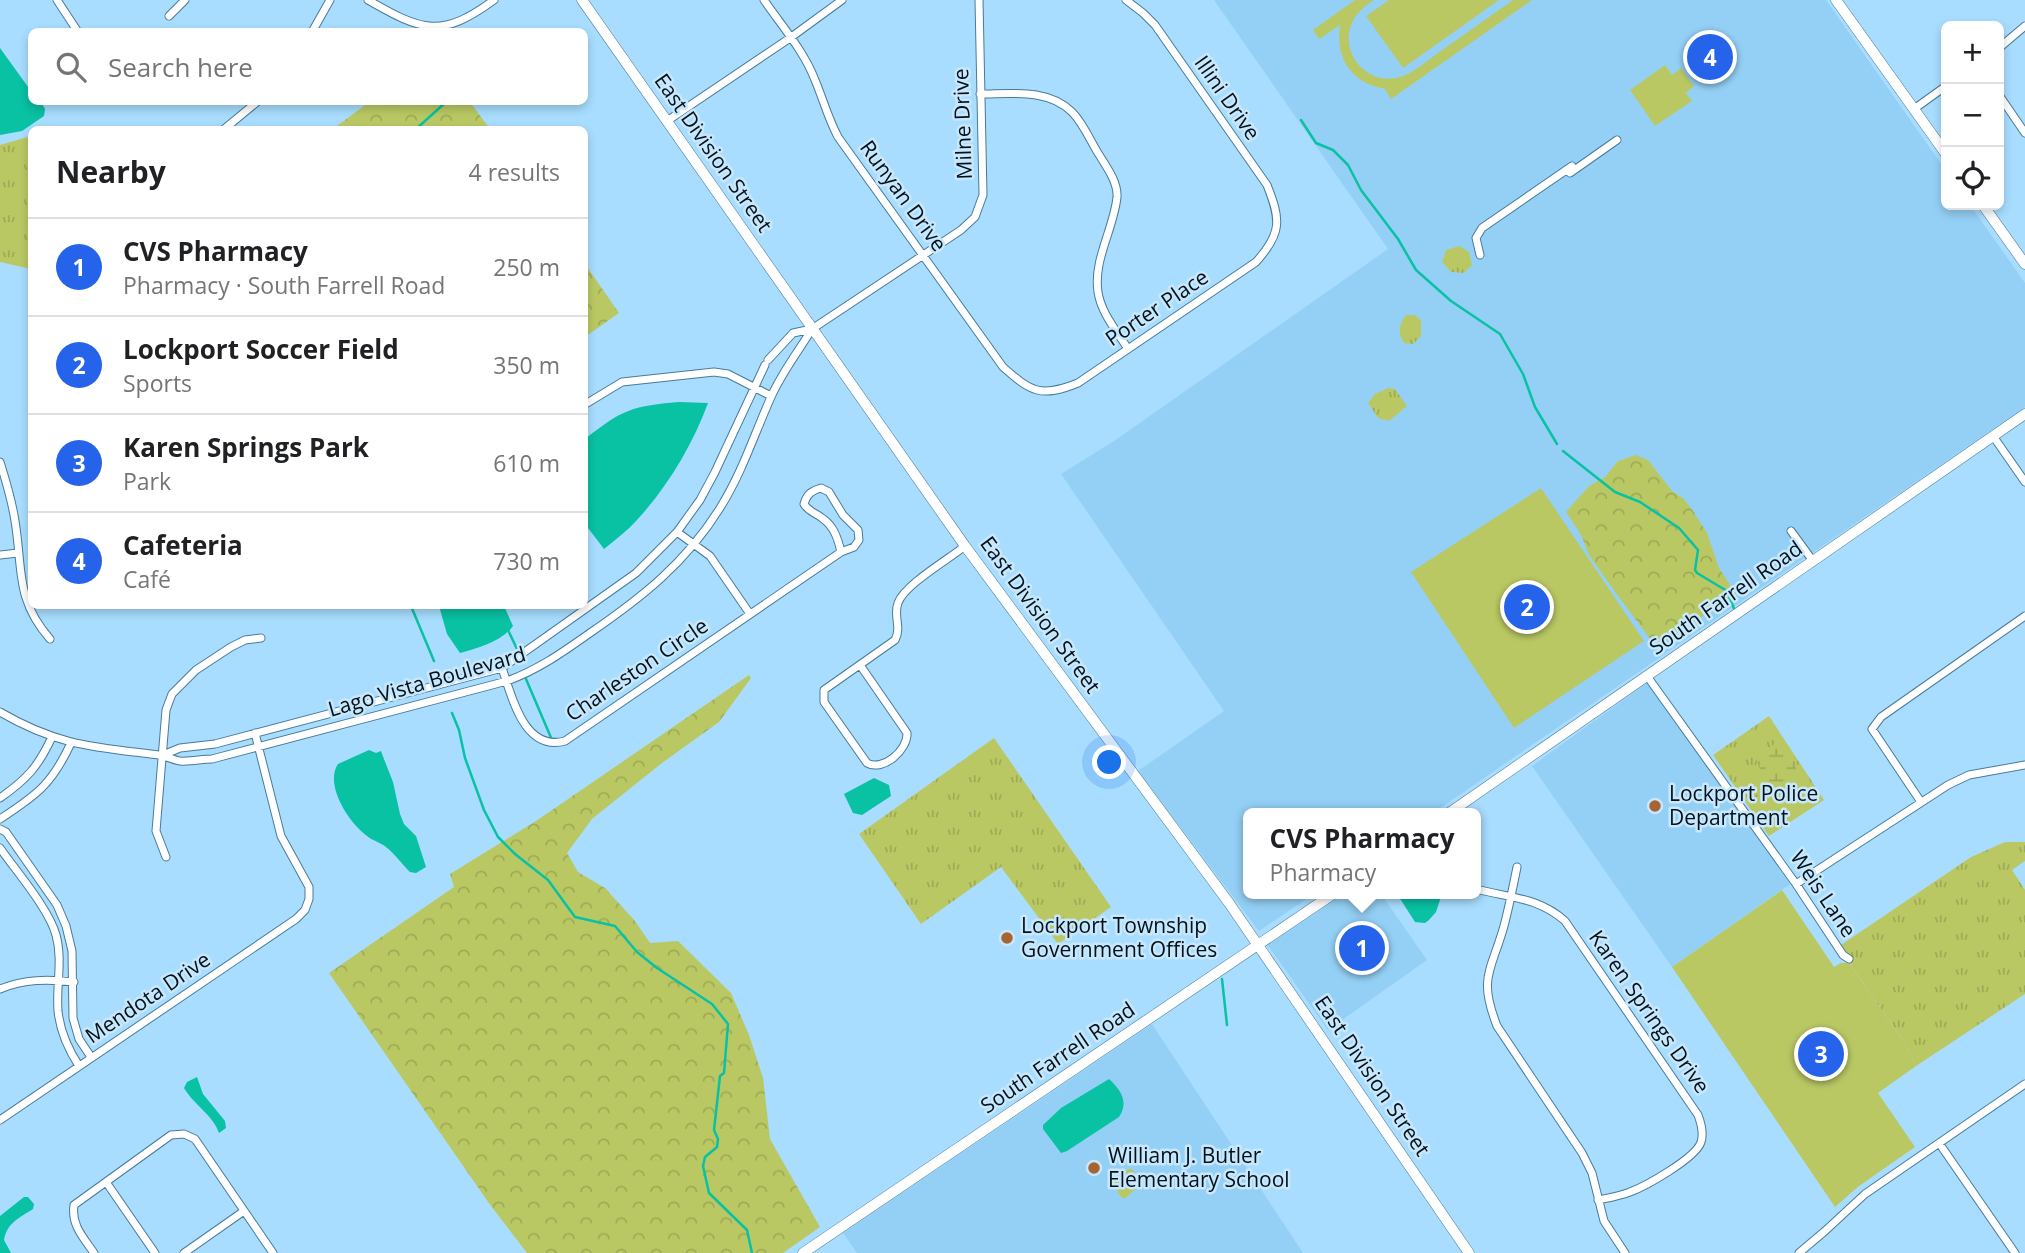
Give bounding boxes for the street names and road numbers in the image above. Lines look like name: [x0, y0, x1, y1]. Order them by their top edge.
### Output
street label: Illini Drive: [1189, 50, 1267, 145]
street label: East Division Street: [649, 68, 779, 237]
street label: Milne Drive: [946, 68, 978, 180]
street label: Runyan Drive: [854, 134, 954, 256]
street label: Porter Place: [1099, 262, 1213, 352]
street label: East Division Street: [974, 530, 1107, 699]
street label: South Farrell Road: [1643, 534, 1807, 660]
street label: Charleston Circle: [560, 611, 713, 727]
street label: Lago Vista Boulevard: [325, 639, 529, 723]
street label: Weis Lane: [1784, 844, 1863, 942]
street label: Karen Springs Drive: [1583, 924, 1717, 1098]
street label: Mendota Drive: [79, 945, 215, 1049]
street label: East Division Street: [1309, 990, 1437, 1161]
street label: South Farrell Road: [975, 995, 1140, 1119]

